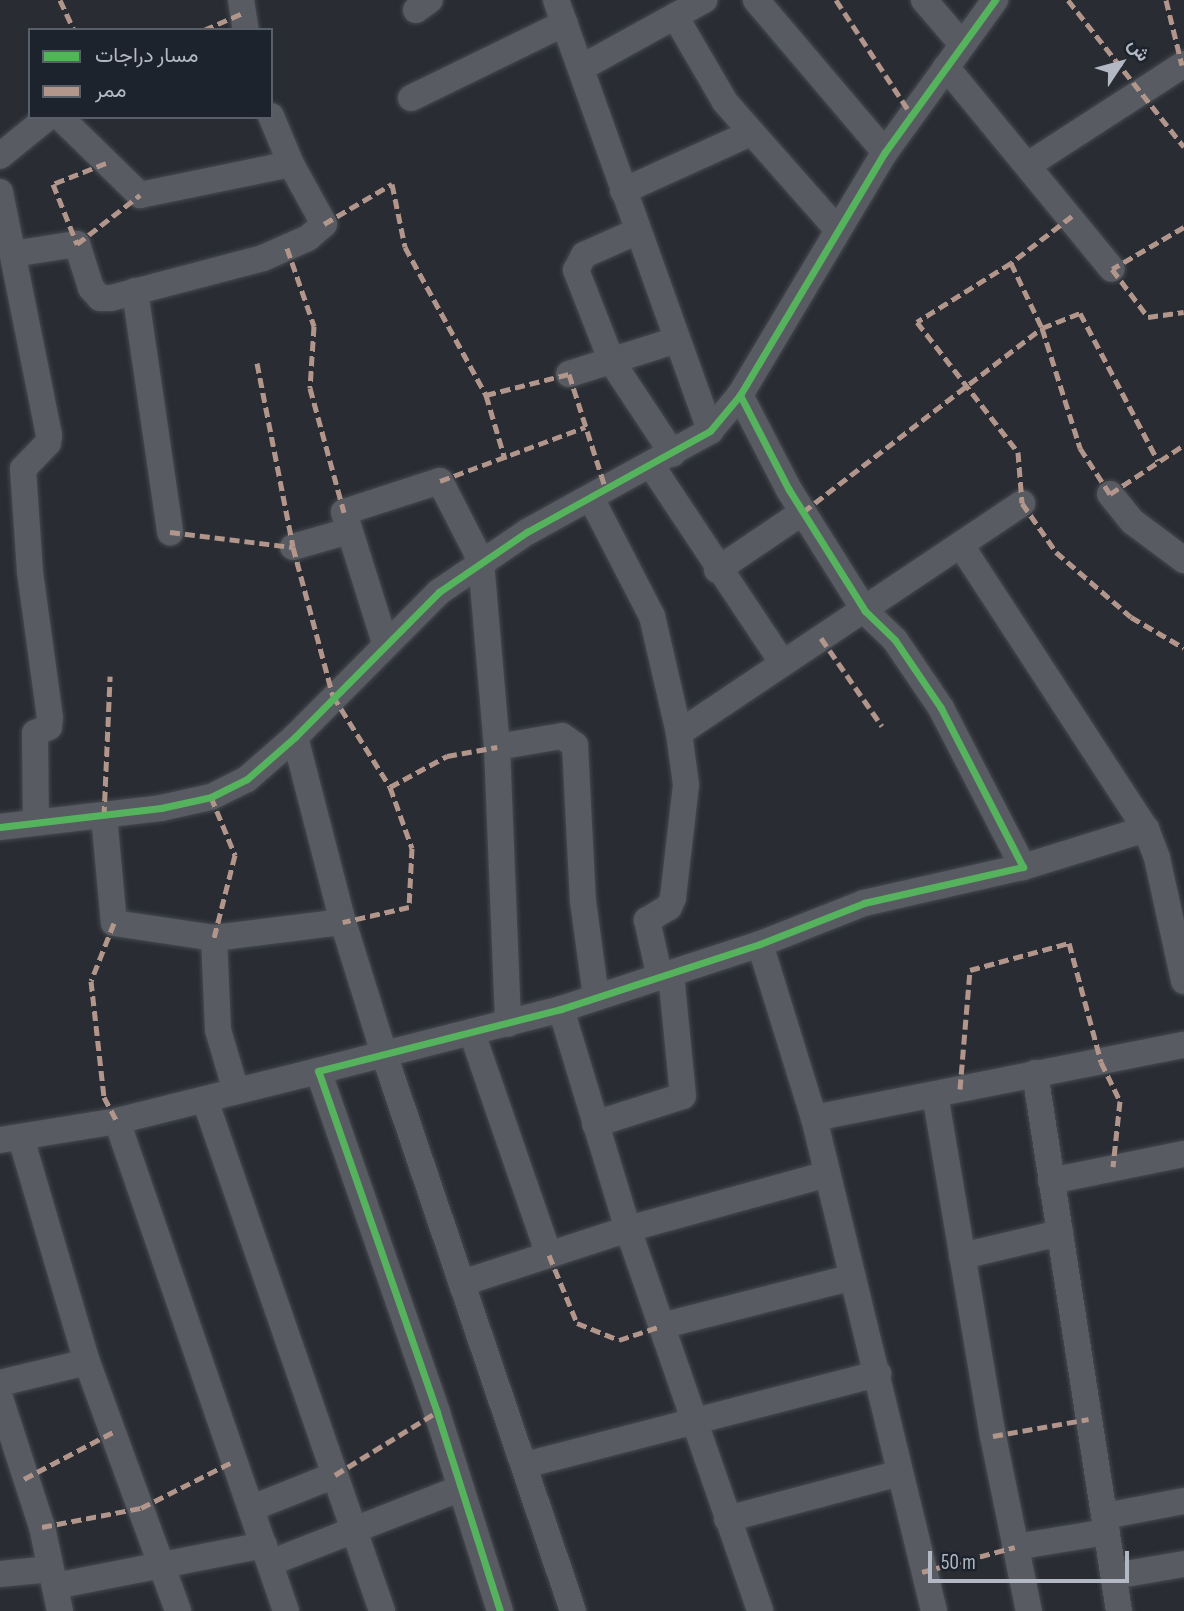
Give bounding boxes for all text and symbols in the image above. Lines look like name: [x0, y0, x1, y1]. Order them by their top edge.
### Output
legend: [28, 28, 273, 119]
north arrow: [1086, 28, 1156, 98]
text: ش: [1122, 34, 1154, 66]
text: مسار دراجات: [95, 43, 199, 68]
text: ممر: [95, 78, 126, 103]
scale bar: [932, 1538, 1133, 1582]
text: 50 m: [941, 1550, 976, 1575]

